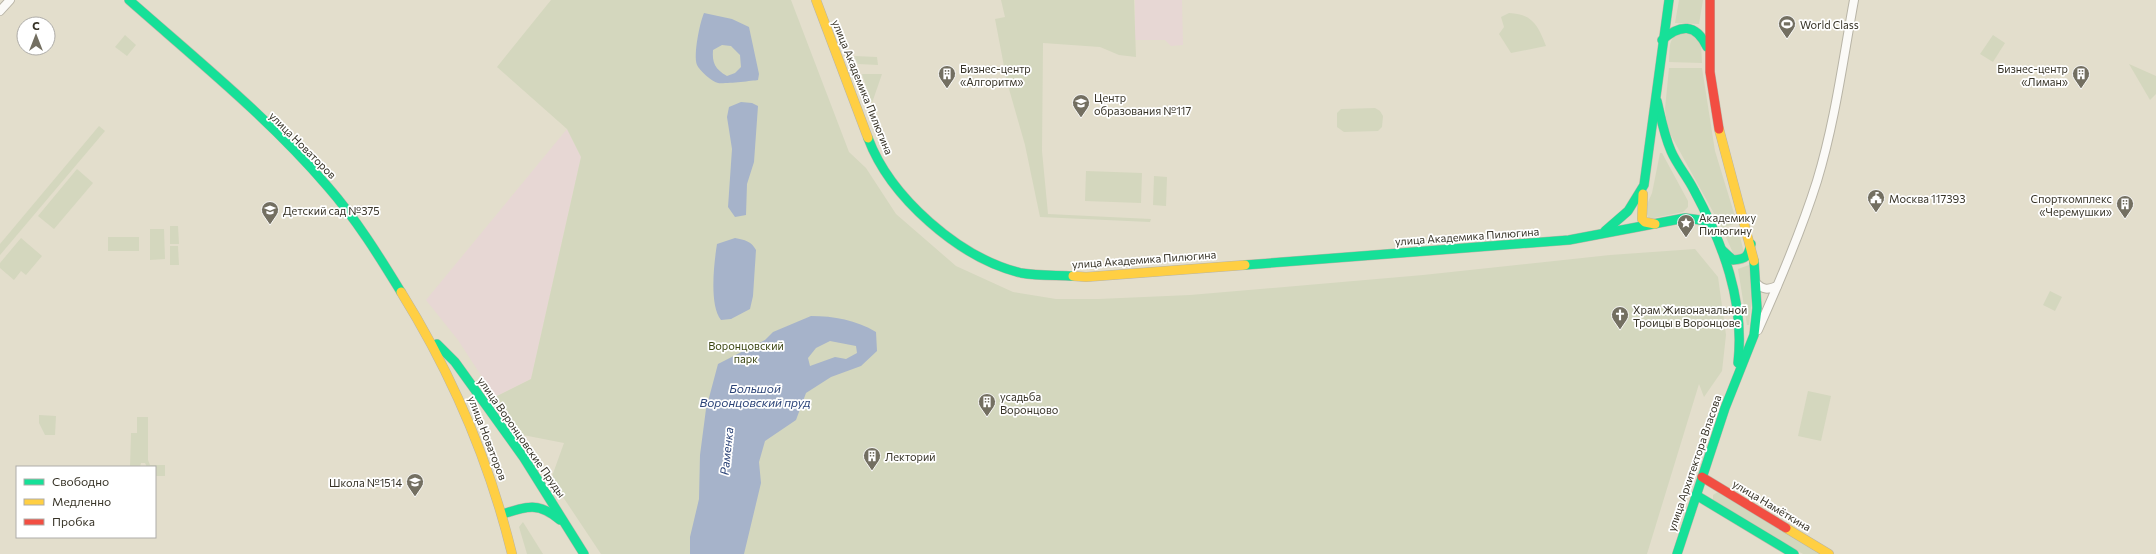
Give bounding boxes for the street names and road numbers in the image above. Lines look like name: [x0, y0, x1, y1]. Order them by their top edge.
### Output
street label: улица Академика Пилюгина: [830, 18, 896, 156]
street label: улица Новаторов: [267, 109, 339, 181]
street label: улица Академика Пилюгина: [1394, 224, 1540, 248]
street label: улица Академика Пилюгина: [1071, 247, 1217, 271]
street label: улица Воронцовские Пруды: [475, 374, 569, 500]
street label: улица Архитектора Власова: [1664, 393, 1724, 533]
street label: улица Новаторов: [466, 394, 510, 482]
street label: улица Намёткина: [1730, 476, 1814, 534]

